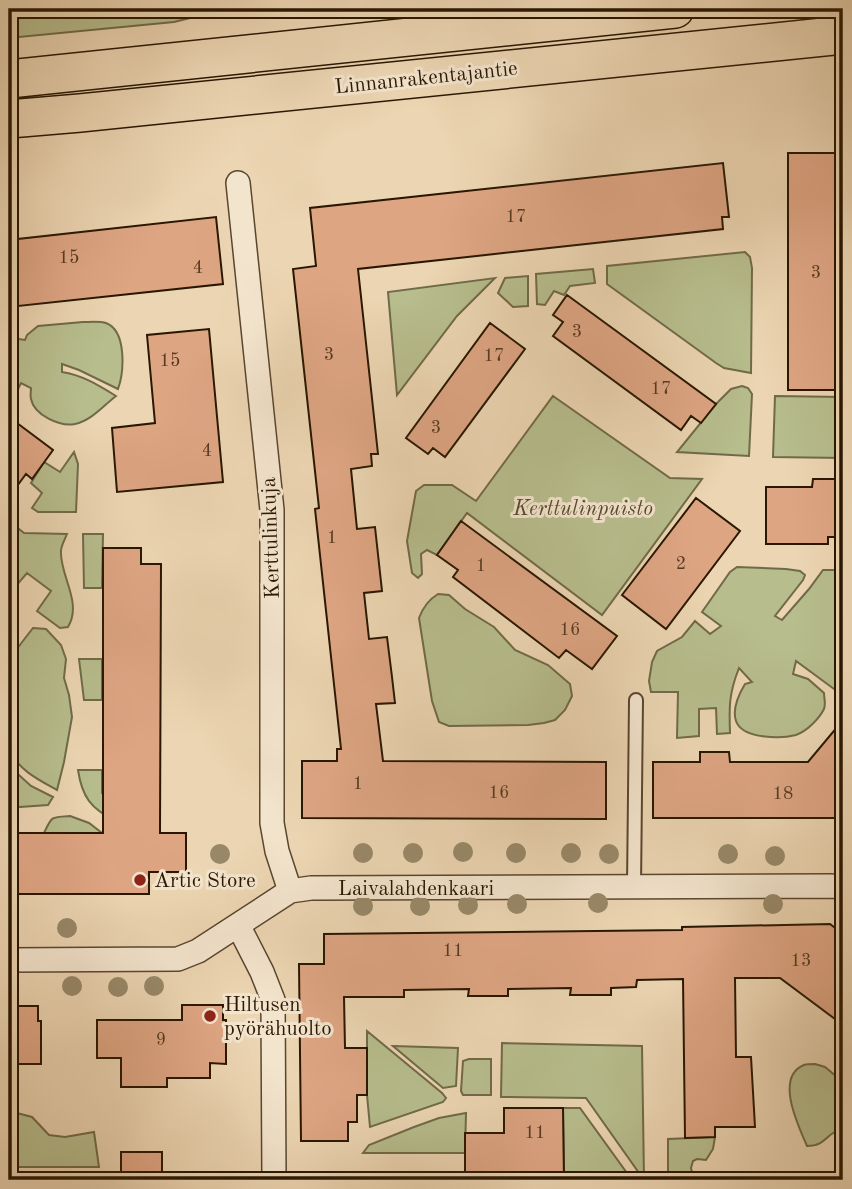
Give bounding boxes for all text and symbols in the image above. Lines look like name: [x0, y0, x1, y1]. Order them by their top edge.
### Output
street label: Linnanrakentajantie: [334, 58, 519, 99]
house number: 17: [506, 208, 526, 226]
house number: 15: [59, 249, 79, 267]
house number: 4: [193, 259, 203, 277]
house number: 3: [811, 264, 821, 282]
house number: 3: [572, 323, 582, 341]
house number: 3: [324, 346, 334, 364]
house number: 17: [484, 347, 504, 365]
house number: 15: [160, 352, 180, 370]
house number: 17: [651, 380, 671, 398]
house number: 3: [431, 419, 441, 437]
house number: 4: [202, 442, 212, 460]
street label: Kerttulinkuja: [259, 477, 284, 599]
park label: Kerttulinpuisto: [512, 499, 653, 520]
house number: 1: [327, 529, 337, 547]
house number: 2: [676, 555, 686, 573]
house number: 1: [476, 557, 486, 575]
house number: 16: [560, 621, 580, 639]
house number: 1: [353, 775, 363, 793]
house number: 16: [489, 784, 509, 802]
house number: 18: [773, 785, 793, 803]
place label: Artic Store: [154, 871, 256, 892]
marker: Artic Store: [132, 872, 148, 888]
street label: Laivalahdenkaari: [338, 879, 494, 900]
house number: 11: [443, 942, 463, 960]
house number: 13: [791, 952, 811, 970]
place label: Hiltusen pyörähuolto: [224, 995, 332, 1040]
marker: Hiltusen pyörähuolto: [202, 1008, 218, 1024]
house number: 9: [156, 1031, 166, 1049]
house number: 11: [525, 1124, 545, 1142]

